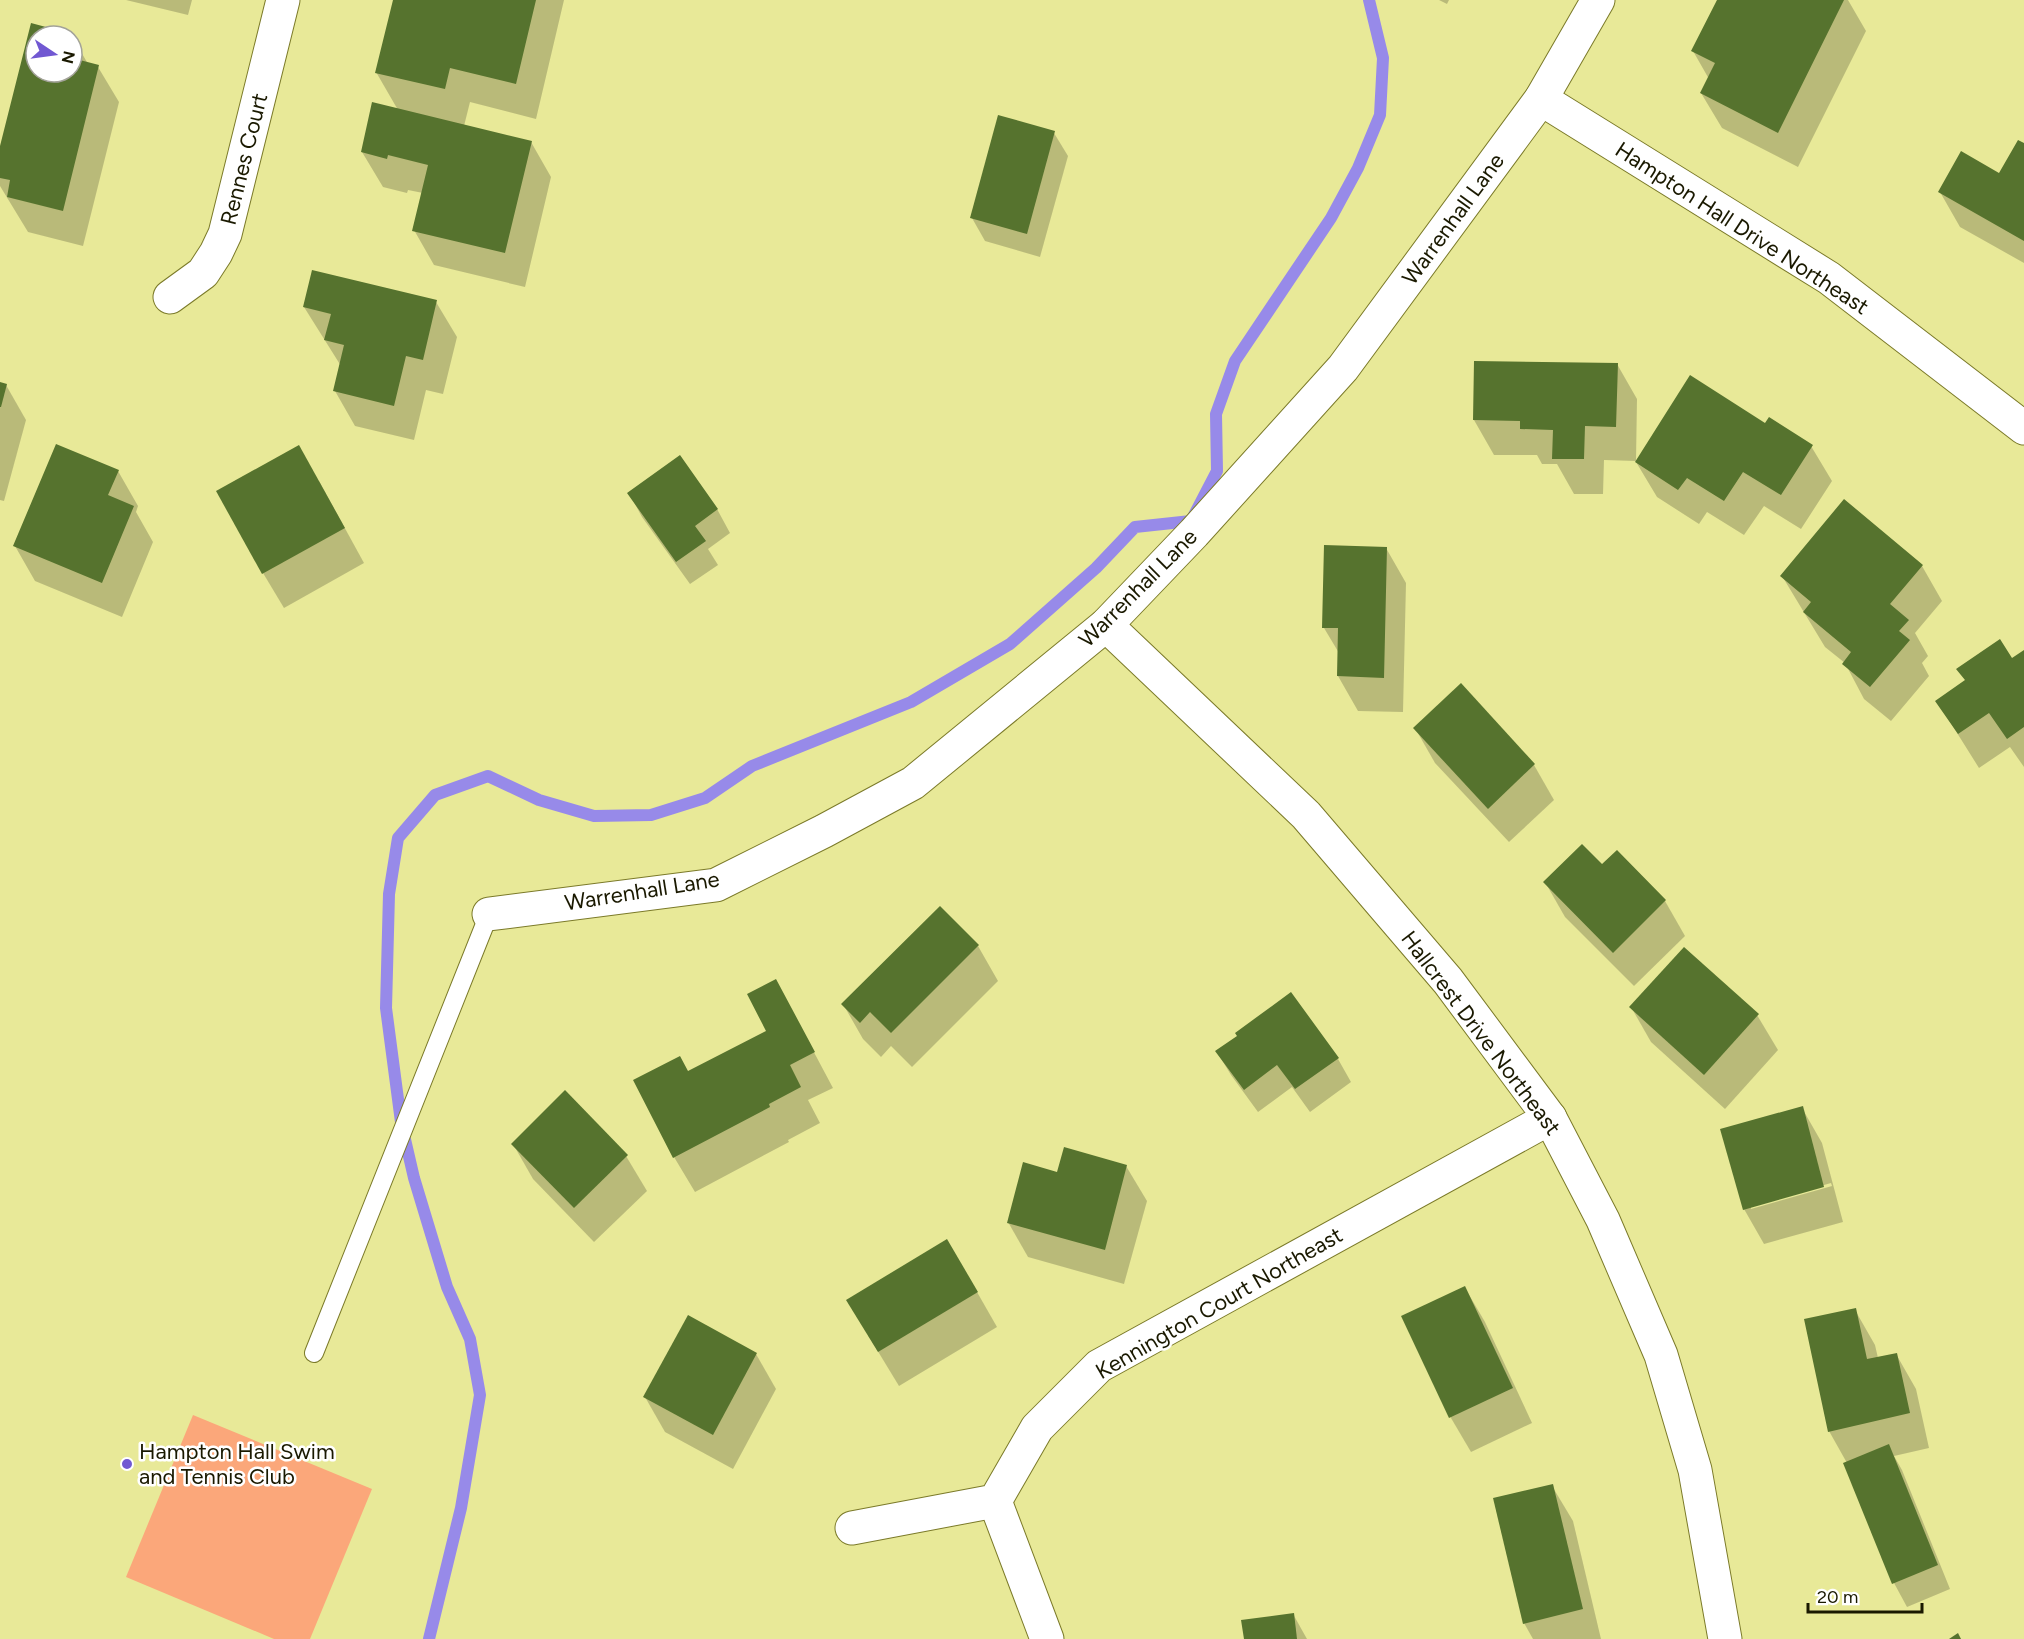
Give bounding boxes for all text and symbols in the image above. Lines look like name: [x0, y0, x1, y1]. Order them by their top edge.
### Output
north arrow: [24, 24, 84, 84]
text: N: [57, 49, 79, 65]
street label: Rennes Court: [215, 90, 273, 228]
street label: Hampton Hall Drive Northeast: [1610, 136, 1874, 320]
street label: Warrenhall Lane: [1396, 148, 1510, 290]
street label: Warrenhall Lane: [1073, 523, 1203, 653]
street label: Warrenhall Lane: [563, 865, 721, 917]
street label: Hallcrest Drive Northeast: [1395, 926, 1567, 1140]
street label: Kennington Court Northeast: [1091, 1221, 1347, 1385]
place label: Hampton Hall Swim and Tennis Club: [139, 1438, 335, 1490]
marker: Hampton Hall Swim and Tennis Club: [120, 1457, 134, 1471]
scale bar: [1808, 1576, 1922, 1614]
text: 20 m: [1817, 1586, 1858, 1608]

